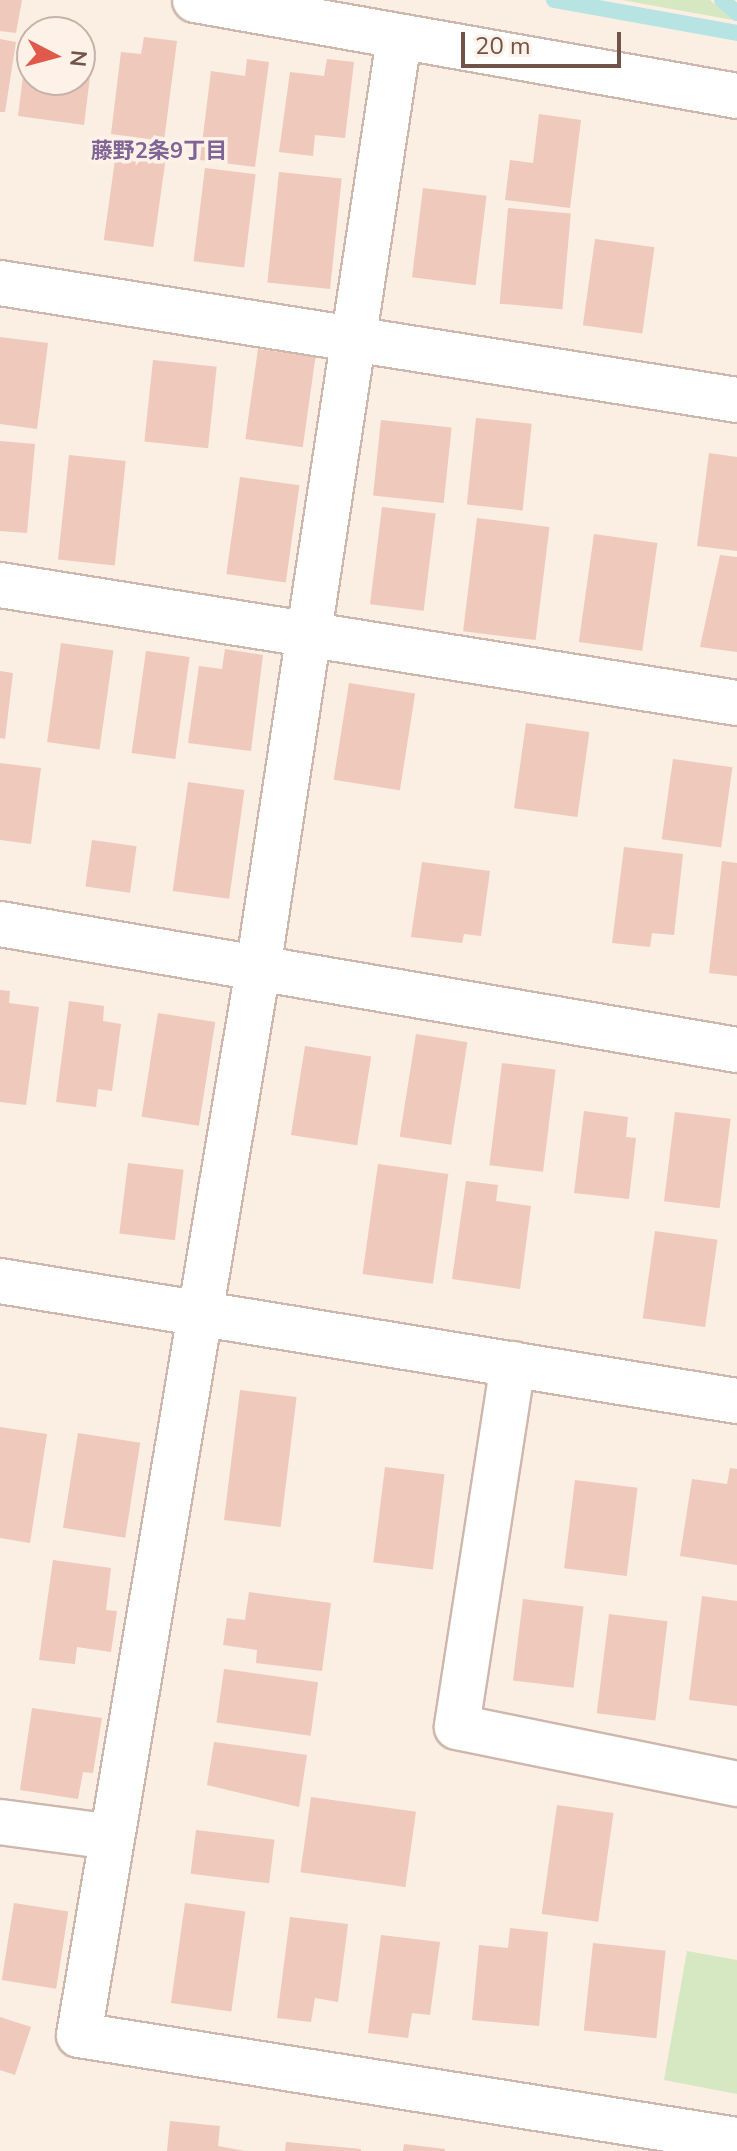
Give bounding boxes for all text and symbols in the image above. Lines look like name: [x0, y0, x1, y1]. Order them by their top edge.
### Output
north arrow: [16, 16, 96, 96]
scale bar: [465, 16, 625, 66]
text: 20 m: [475, 30, 531, 62]
text: N: [62, 49, 94, 68]
district label: 藤野2条9丁目: [91, 139, 227, 165]

